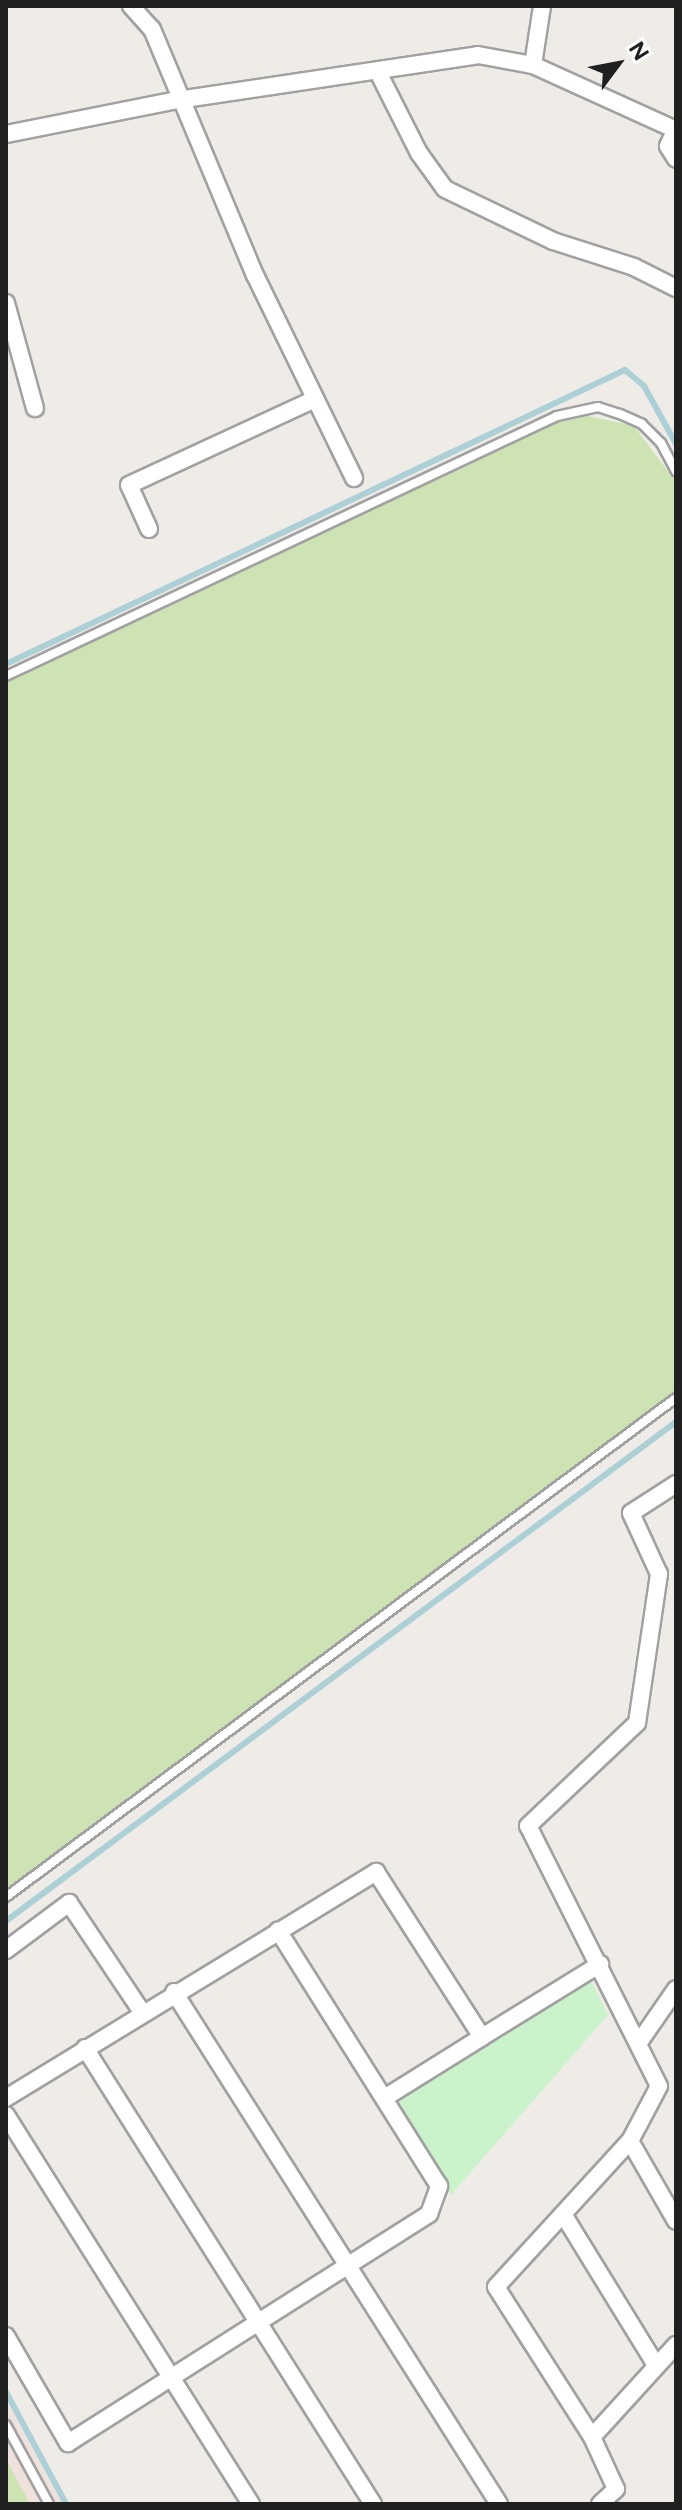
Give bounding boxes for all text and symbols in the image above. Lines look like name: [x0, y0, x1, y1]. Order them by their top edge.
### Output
north arrow: [578, 24, 658, 104]
text: N: [623, 37, 655, 65]

